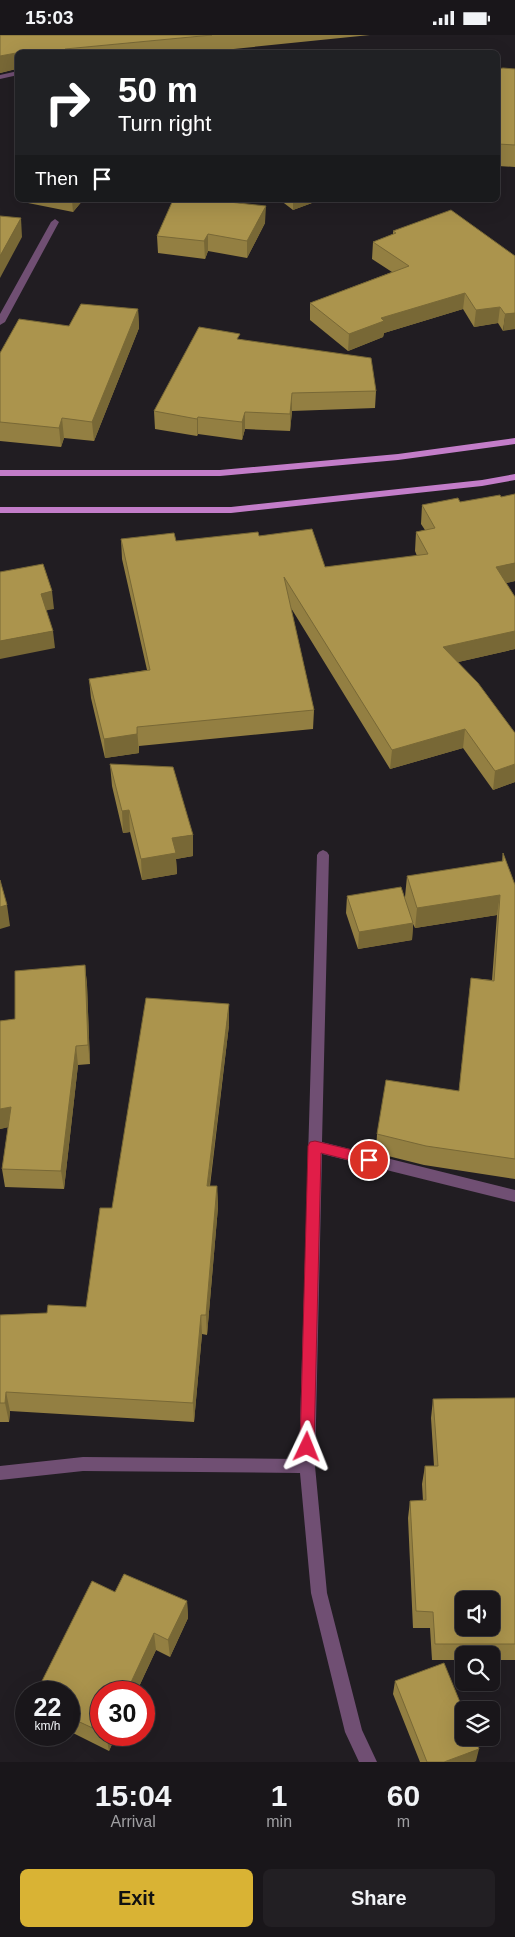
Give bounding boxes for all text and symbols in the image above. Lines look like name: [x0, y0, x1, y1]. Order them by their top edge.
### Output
text: 15:03: [25, 7, 74, 28]
icon: right: [35, 70, 100, 135]
text: 50 m: [118, 70, 198, 109]
text: Turn right: [118, 111, 211, 136]
icon: arrive: [88, 165, 116, 193]
text: Then: [35, 168, 78, 189]
pin: [348, 1139, 390, 1181]
icon: arrive: [355, 1146, 383, 1174]
position arrow: [280, 1420, 332, 1472]
map controls: [455, 1591, 500, 1746]
button: sound: [455, 1591, 500, 1636]
button: search: [455, 1646, 500, 1691]
speed limit sign: 30: [90, 1681, 155, 1746]
text: 22: [34, 1693, 61, 1721]
button: layers: [455, 1701, 500, 1746]
text: km/h: [34, 1719, 61, 1733]
text: 15:04: [95, 1779, 172, 1812]
text: 1: [271, 1779, 288, 1812]
text: 60: [387, 1779, 420, 1812]
text: Arrival: [110, 1813, 156, 1830]
text: min: [266, 1813, 292, 1830]
text: m: [397, 1813, 410, 1830]
button: Exit: [20, 1869, 253, 1927]
button: Share: [263, 1869, 495, 1927]

